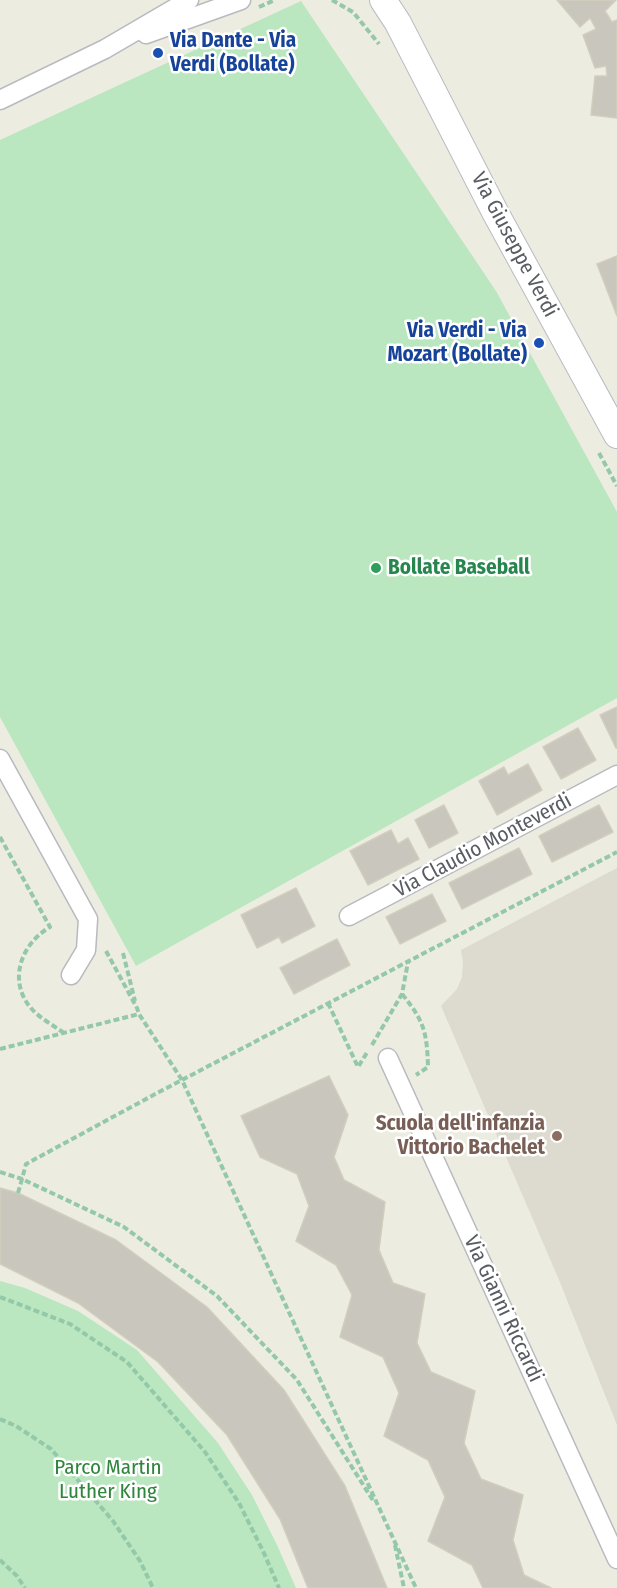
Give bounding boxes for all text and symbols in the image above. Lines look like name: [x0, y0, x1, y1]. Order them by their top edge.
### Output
place label: Via Dante - Via Verdi (Bollate): [170, 28, 296, 78]
marker: Via Dante - Via Verdi (Bollate): [151, 46, 165, 60]
street label: Via Giuseppe Verdi: [465, 168, 563, 322]
place label: Via Verdi - Via Mozart (Bollate): [387, 318, 527, 368]
marker: Via Verdi - Via Mozart (Bollate): [532, 336, 546, 350]
place label: Bollate Baseball: [388, 555, 530, 581]
marker: Bollate Baseball: [369, 561, 383, 575]
street label: Via Claudio Monteverdi: [390, 788, 576, 904]
place label: Scuola dell'infanzia Vittorio Bachelet: [376, 1111, 545, 1161]
marker: Scuola dell'infanzia Vittorio Bachelet: [550, 1129, 564, 1143]
street label: Via Gianni Riccardi: [458, 1232, 548, 1386]
park label: Parco Martin Luther King: [54, 1455, 162, 1505]

